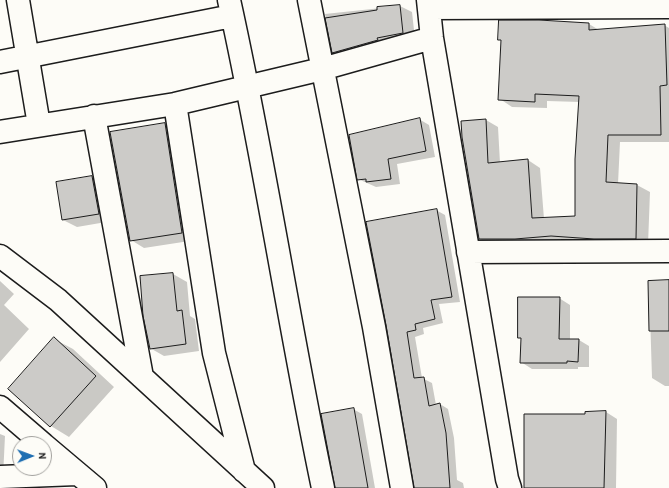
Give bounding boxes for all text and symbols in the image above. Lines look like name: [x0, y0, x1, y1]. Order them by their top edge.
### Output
north arrow: [12, 436, 52, 476]
text: N: [36, 453, 50, 459]

